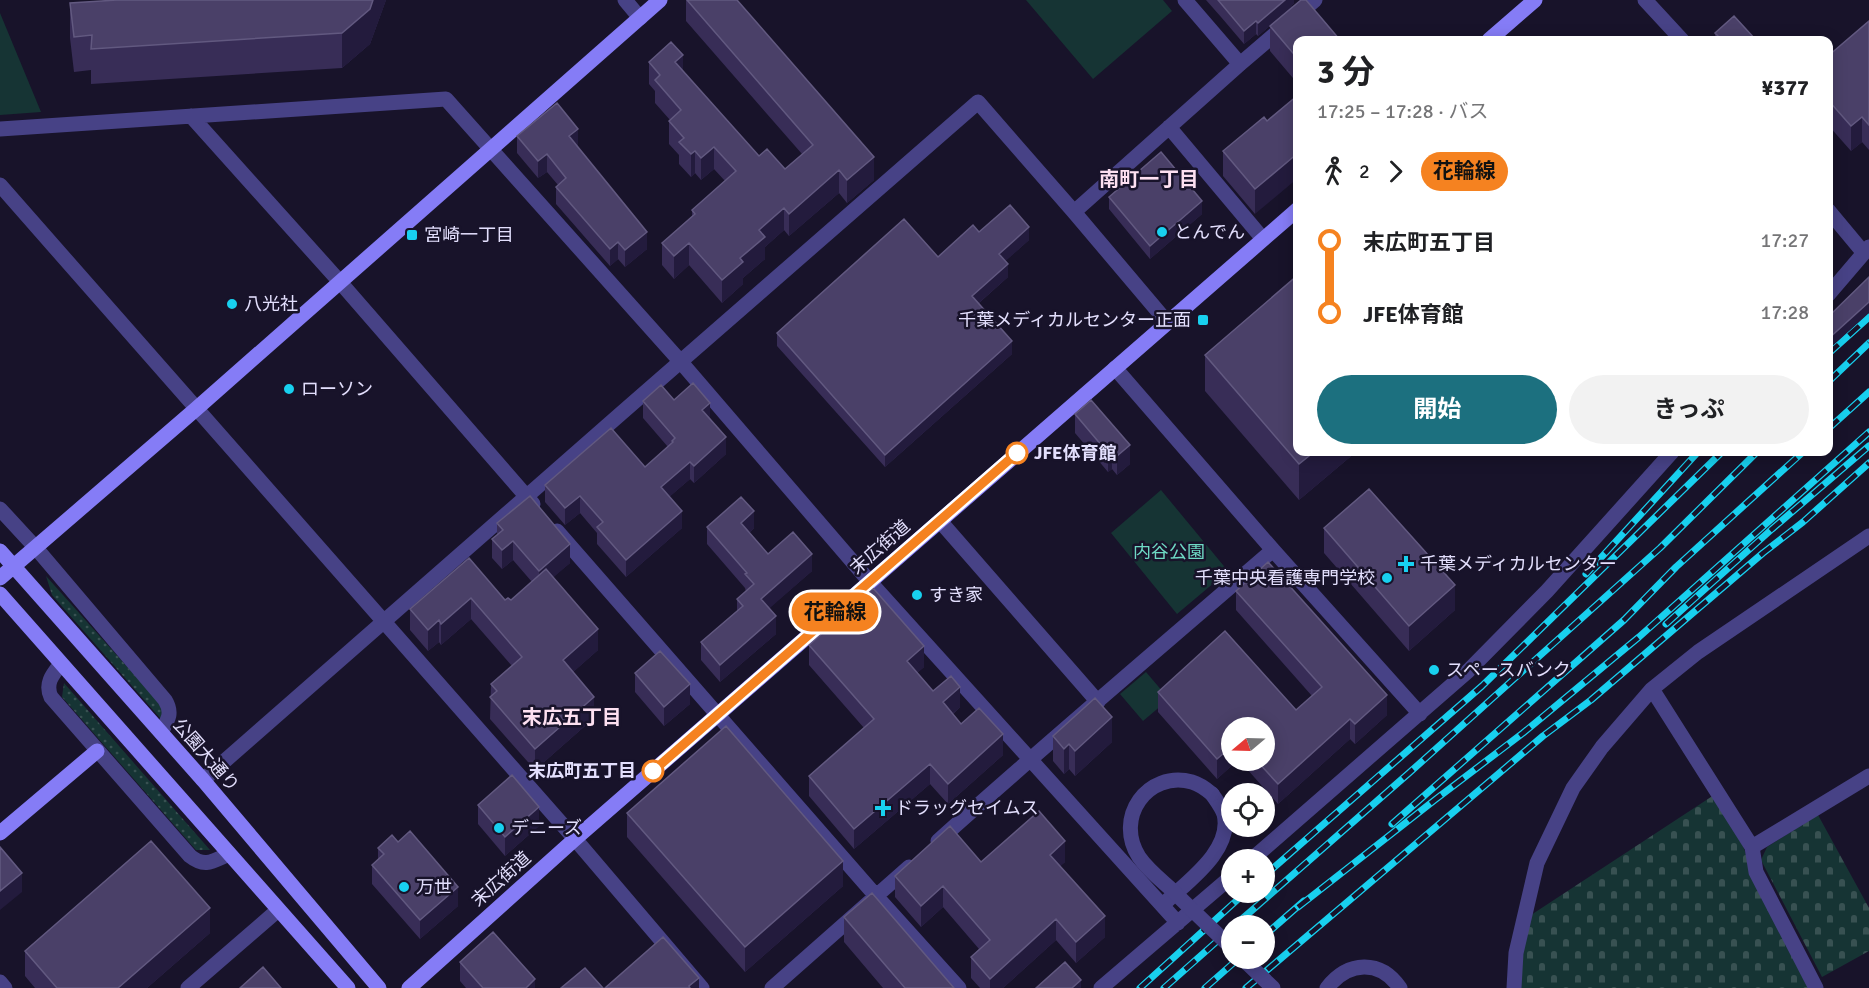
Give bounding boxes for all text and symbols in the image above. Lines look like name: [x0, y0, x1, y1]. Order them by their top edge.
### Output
text: 3 分: [1317, 52, 1375, 93]
text: ¥377: [1761, 74, 1809, 101]
text: 17:25 – 17:28 · バス: [1317, 99, 1488, 124]
icon: walk: [1317, 155, 1350, 188]
icon: forward: [1379, 155, 1412, 188]
text: 花輪線: [1433, 158, 1496, 184]
text: 2: [1359, 159, 1370, 184]
district label: 南町一丁目: [1099, 167, 1199, 192]
place label: とんでん: [1174, 221, 1245, 243]
place label: 宮崎一丁目: [424, 224, 514, 246]
marker: とんでん: [1155, 225, 1169, 239]
marker: 宮崎一丁目: [405, 228, 419, 242]
text: 17:27: [1760, 228, 1809, 253]
text: 末広町五丁目: [1363, 229, 1495, 256]
place label: 八光社: [244, 293, 298, 315]
marker: 八光社: [225, 297, 239, 311]
text: 17:28: [1760, 300, 1809, 325]
text: JFE体育館: [1363, 301, 1464, 328]
place label: 千葉メディカルセンター正面: [958, 309, 1191, 331]
marker: 千葉メディカルセンター正面: [1196, 313, 1210, 327]
button: 開始: [1317, 375, 1557, 444]
button: きっぷ: [1569, 375, 1809, 444]
place label: ローソン: [301, 378, 373, 400]
marker: ローソン: [282, 382, 296, 396]
marker: JFE体育館: [1006, 442, 1028, 464]
place label: JFE体育館: [1034, 442, 1116, 464]
street label: 末広街道: [846, 515, 914, 579]
park label: 内谷公園: [1133, 541, 1205, 563]
place label: 千葉メディカルセンター: [1420, 553, 1617, 575]
marker: 千葉メディカルセンター: [1397, 555, 1415, 573]
place label: 千葉中央看護専門学校: [1195, 567, 1375, 589]
marker: 千葉中央看護専門学校: [1380, 571, 1394, 585]
place label: すき家: [929, 584, 983, 606]
marker: すき家: [910, 588, 924, 602]
line badge: 花輪線: [800, 592, 870, 632]
text: 花輪線: [804, 599, 867, 625]
place label: スペースバンク: [1446, 659, 1571, 681]
marker: スペースバンク: [1427, 663, 1441, 677]
district label: 末広五丁目: [522, 705, 622, 730]
street label: 公園大通り: [168, 714, 244, 796]
north arrow: [1221, 717, 1275, 771]
map controls: [1221, 717, 1275, 969]
place label: 末広町五丁目: [528, 760, 636, 782]
marker: 末広町五丁目: [642, 760, 664, 782]
button: locate: [1221, 783, 1275, 837]
place label: ドラッグセイムス: [895, 797, 1039, 819]
marker: ドラッグセイムス: [876, 801, 890, 815]
place label: デニーズ: [511, 817, 582, 839]
marker: デニーズ: [492, 821, 506, 835]
street label: 末広街道: [467, 847, 535, 911]
button: +: [1221, 849, 1275, 903]
place label: 万世: [416, 876, 452, 898]
marker: 万世: [397, 880, 411, 894]
button: −: [1221, 915, 1275, 969]

